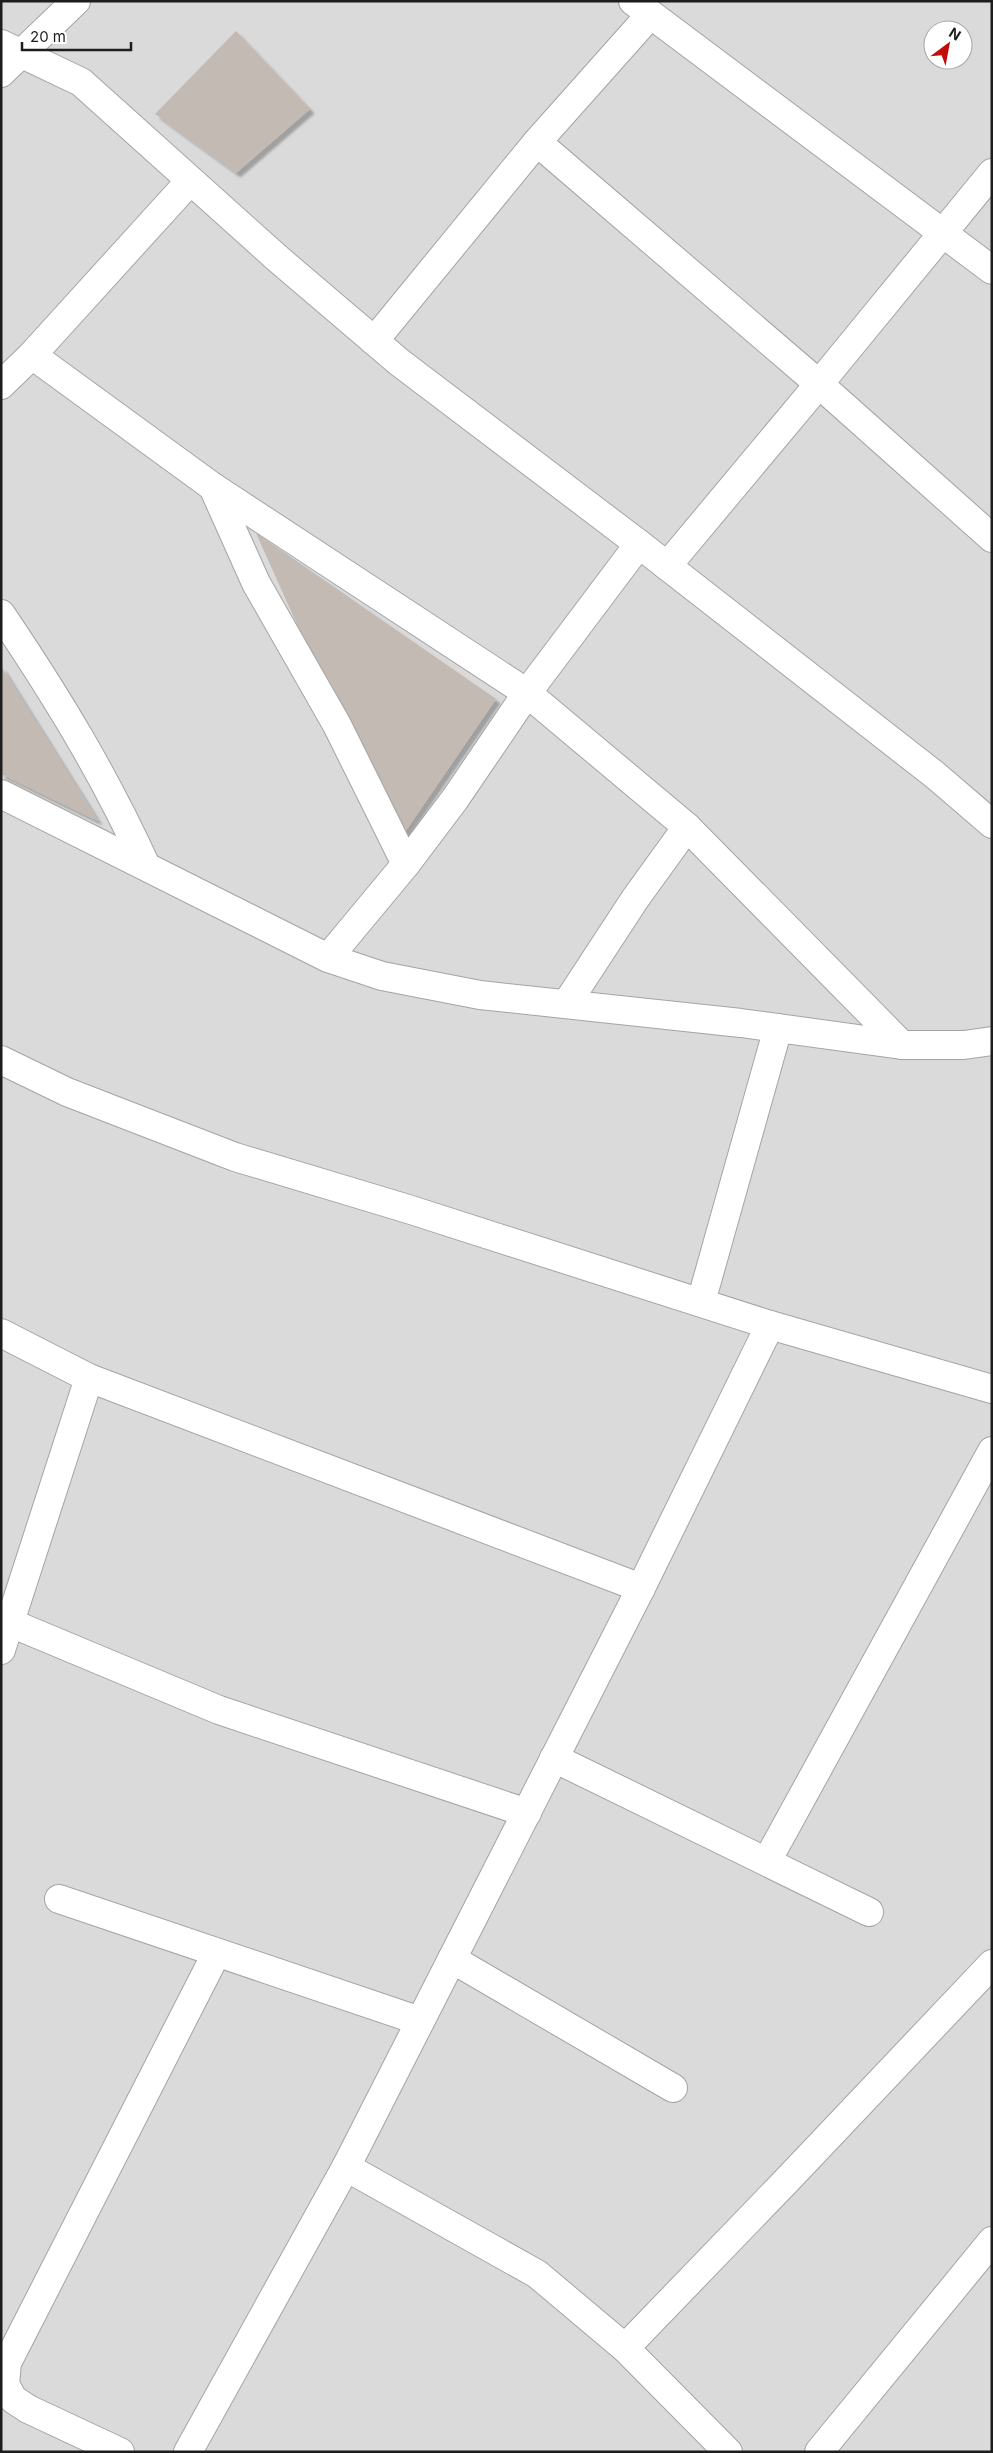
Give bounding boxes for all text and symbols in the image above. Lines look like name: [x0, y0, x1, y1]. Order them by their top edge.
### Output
scale bar: [22, 20, 131, 52]
north arrow: [923, 20, 973, 70]
text: N: [946, 24, 964, 44]
text: 20 m: [30, 27, 66, 46]

